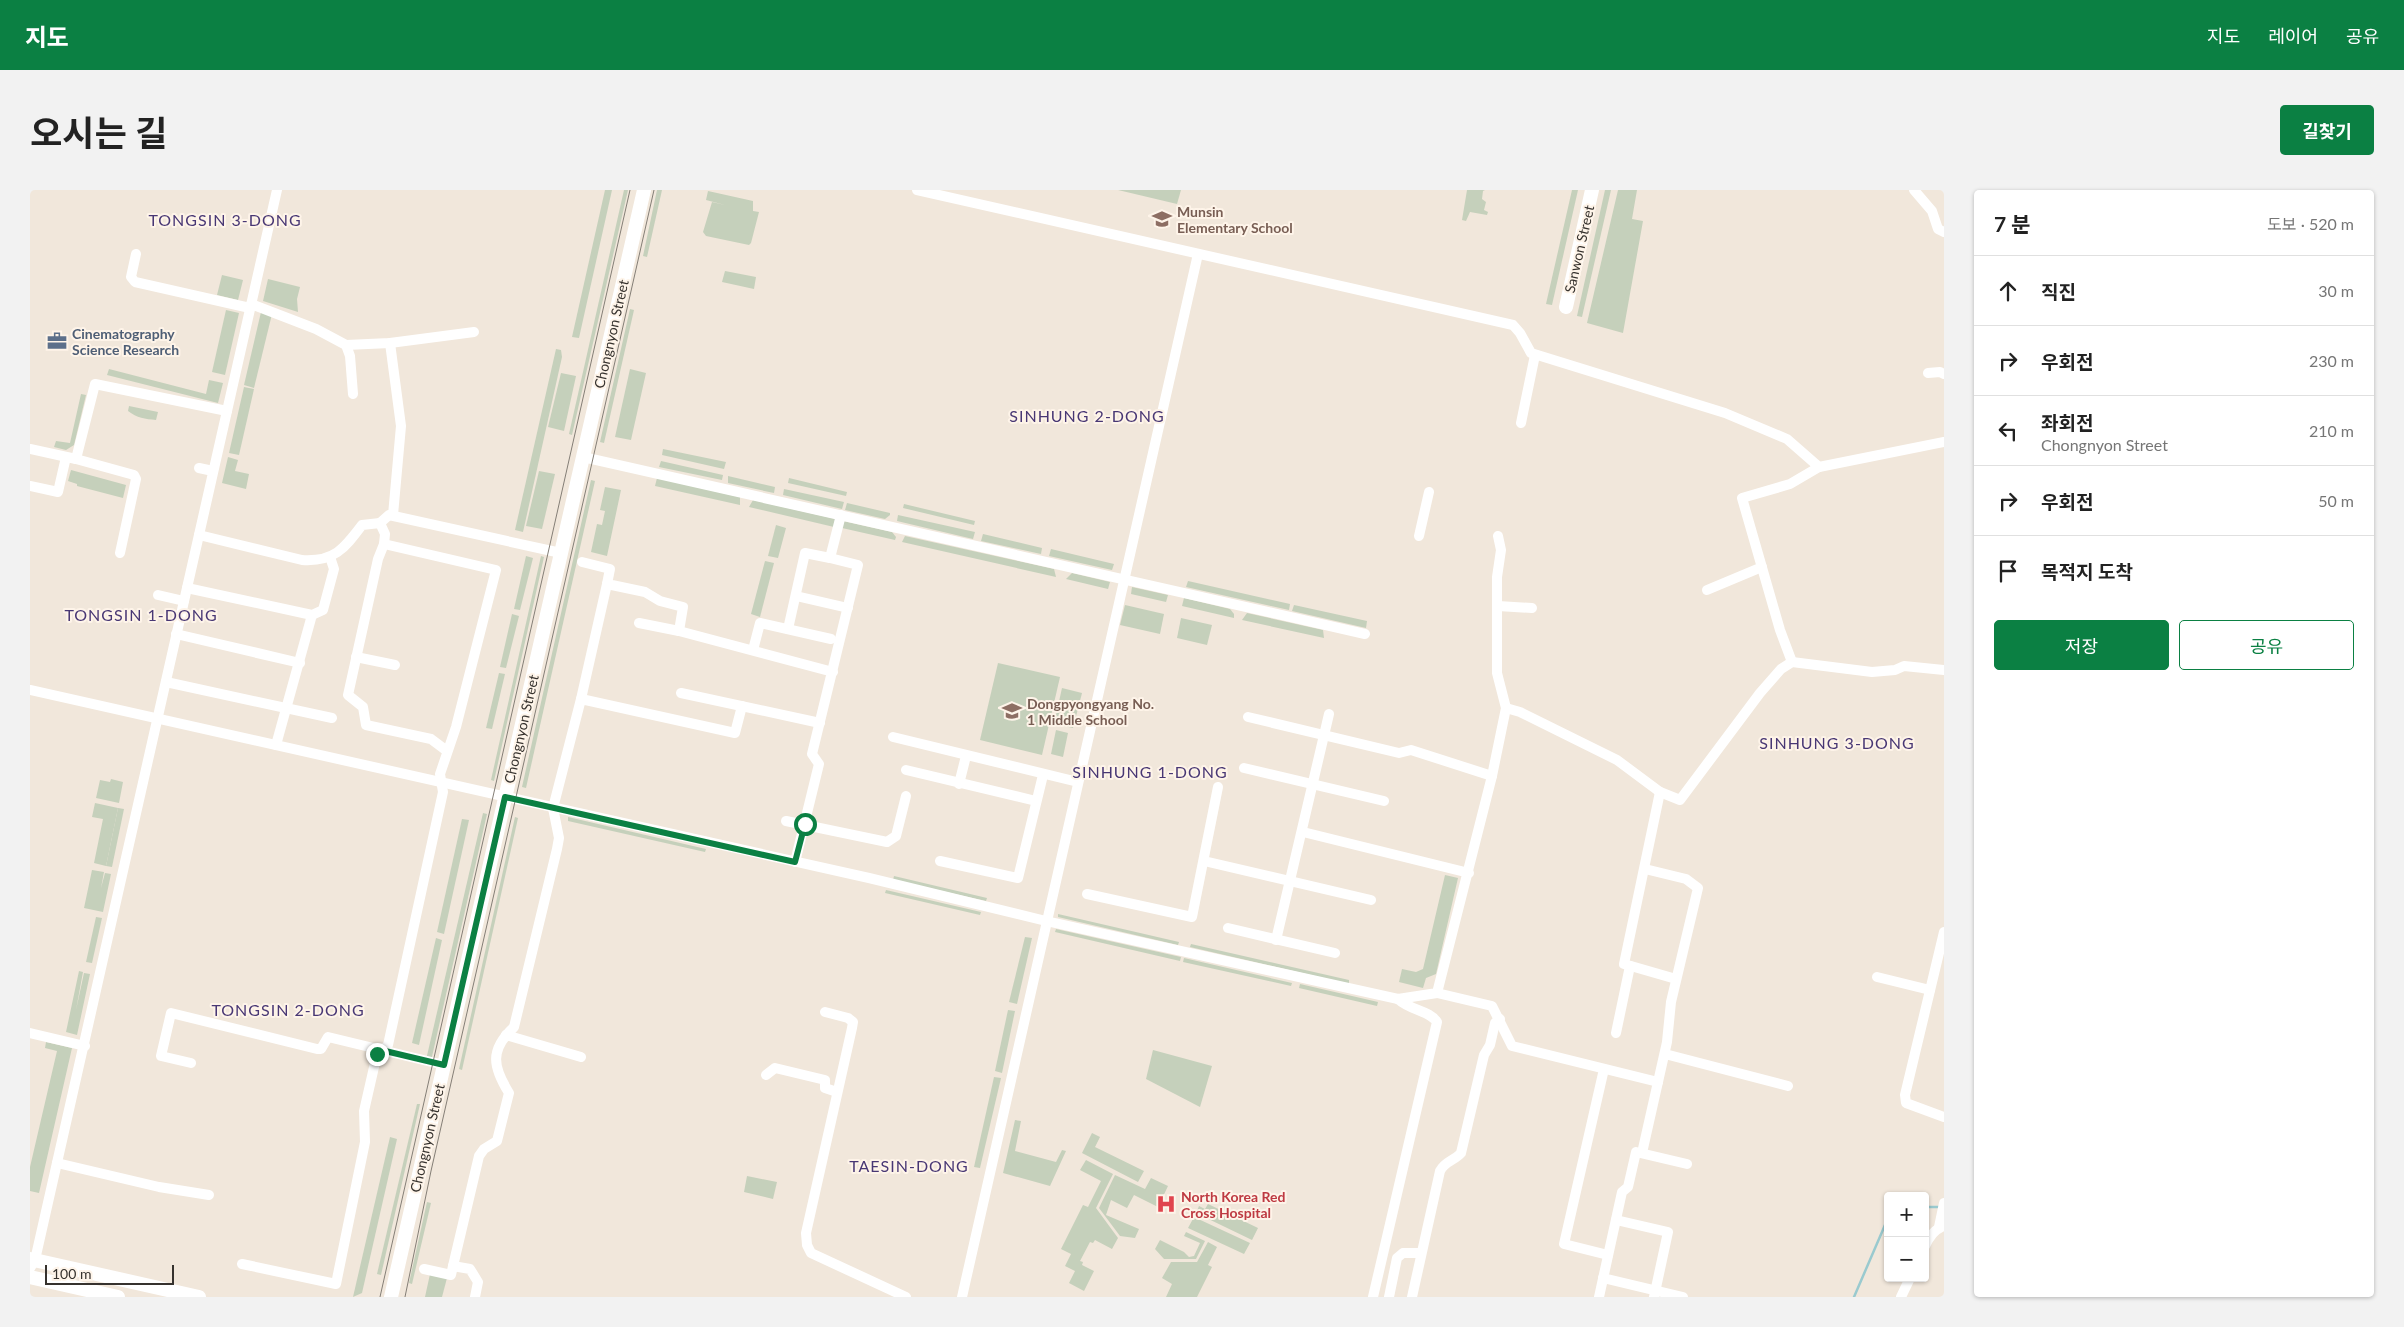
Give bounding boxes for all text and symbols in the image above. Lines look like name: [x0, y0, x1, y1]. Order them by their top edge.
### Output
text: 지도: [25, 22, 69, 51]
text: 지도: [2207, 25, 2240, 47]
text: 레이어: [2268, 25, 2318, 47]
text: 공유: [2346, 25, 2379, 47]
button: 길찾기: [2280, 105, 2374, 155]
text: 오시는 길: [30, 111, 167, 153]
place label: Munsin Elementary School: [1177, 203, 1293, 236]
street label: Sanwon Street: [1561, 204, 1597, 294]
school or university icon: Munsin Elementary School: [1151, 208, 1173, 230]
district label: TONGSIN 3-DONG: [148, 210, 302, 229]
text: 7 분: [1994, 211, 2031, 236]
text: 도보 · 520 m: [2267, 214, 2354, 233]
icon: ahead: [1994, 277, 2022, 305]
street label: Chongnyon Street: [590, 278, 632, 390]
text: 직진: [2041, 280, 2076, 303]
text: 30 m: [2318, 281, 2354, 300]
place label: Cinematography Science Research: [72, 325, 179, 358]
office icon: Cinematography Science Research: [46, 330, 68, 352]
icon: right: [1994, 347, 2022, 375]
text: 우회전: [2041, 350, 2093, 373]
text: 230 m: [2309, 351, 2354, 370]
district label: SINHUNG 2-DONG: [1009, 406, 1165, 425]
text: 좌회전: [2041, 411, 2093, 434]
icon: left: [1994, 417, 2022, 445]
text: 210 m: [2309, 421, 2354, 440]
text: Chongnyon Street: [2041, 435, 2168, 454]
icon: right: [1994, 487, 2022, 515]
text: 우회전: [2041, 490, 2093, 513]
text: 50 m: [2318, 491, 2354, 510]
icon: arrive: [1994, 557, 2022, 585]
text: 목적지 도착: [2041, 560, 2133, 583]
district label: TONGSIN 1-DONG: [64, 605, 218, 624]
button: 저장: [1994, 620, 2169, 670]
button: 공유: [2179, 620, 2354, 670]
street label: Chongnyon Street: [500, 673, 542, 785]
place label: Dongpyongyang No. 1 Middle School: [1027, 695, 1154, 728]
school or university icon: Dongpyongyang No. 1 Middle School: [1001, 700, 1023, 722]
district label: SINHUNG 3-DONG: [1759, 733, 1915, 752]
district label: SINHUNG 1-DONG: [1072, 762, 1228, 781]
route start: [794, 813, 817, 836]
district label: TONGSIN 2-DONG: [211, 1000, 365, 1019]
route end: [366, 1043, 389, 1066]
street label: Chongnyon Street: [406, 1082, 448, 1194]
district label: TAESIN-DONG: [849, 1156, 969, 1175]
place label: North Korea Red Cross Hospital: [1181, 1188, 1285, 1221]
map controls: [1884, 1192, 1929, 1282]
button: +: [1884, 1192, 1929, 1237]
hospital icon: North Korea Red Cross Hospital: [1155, 1193, 1177, 1215]
button: −: [1884, 1237, 1929, 1282]
scale bar: [45, 1262, 174, 1285]
text: 100 m: [52, 1265, 91, 1282]

